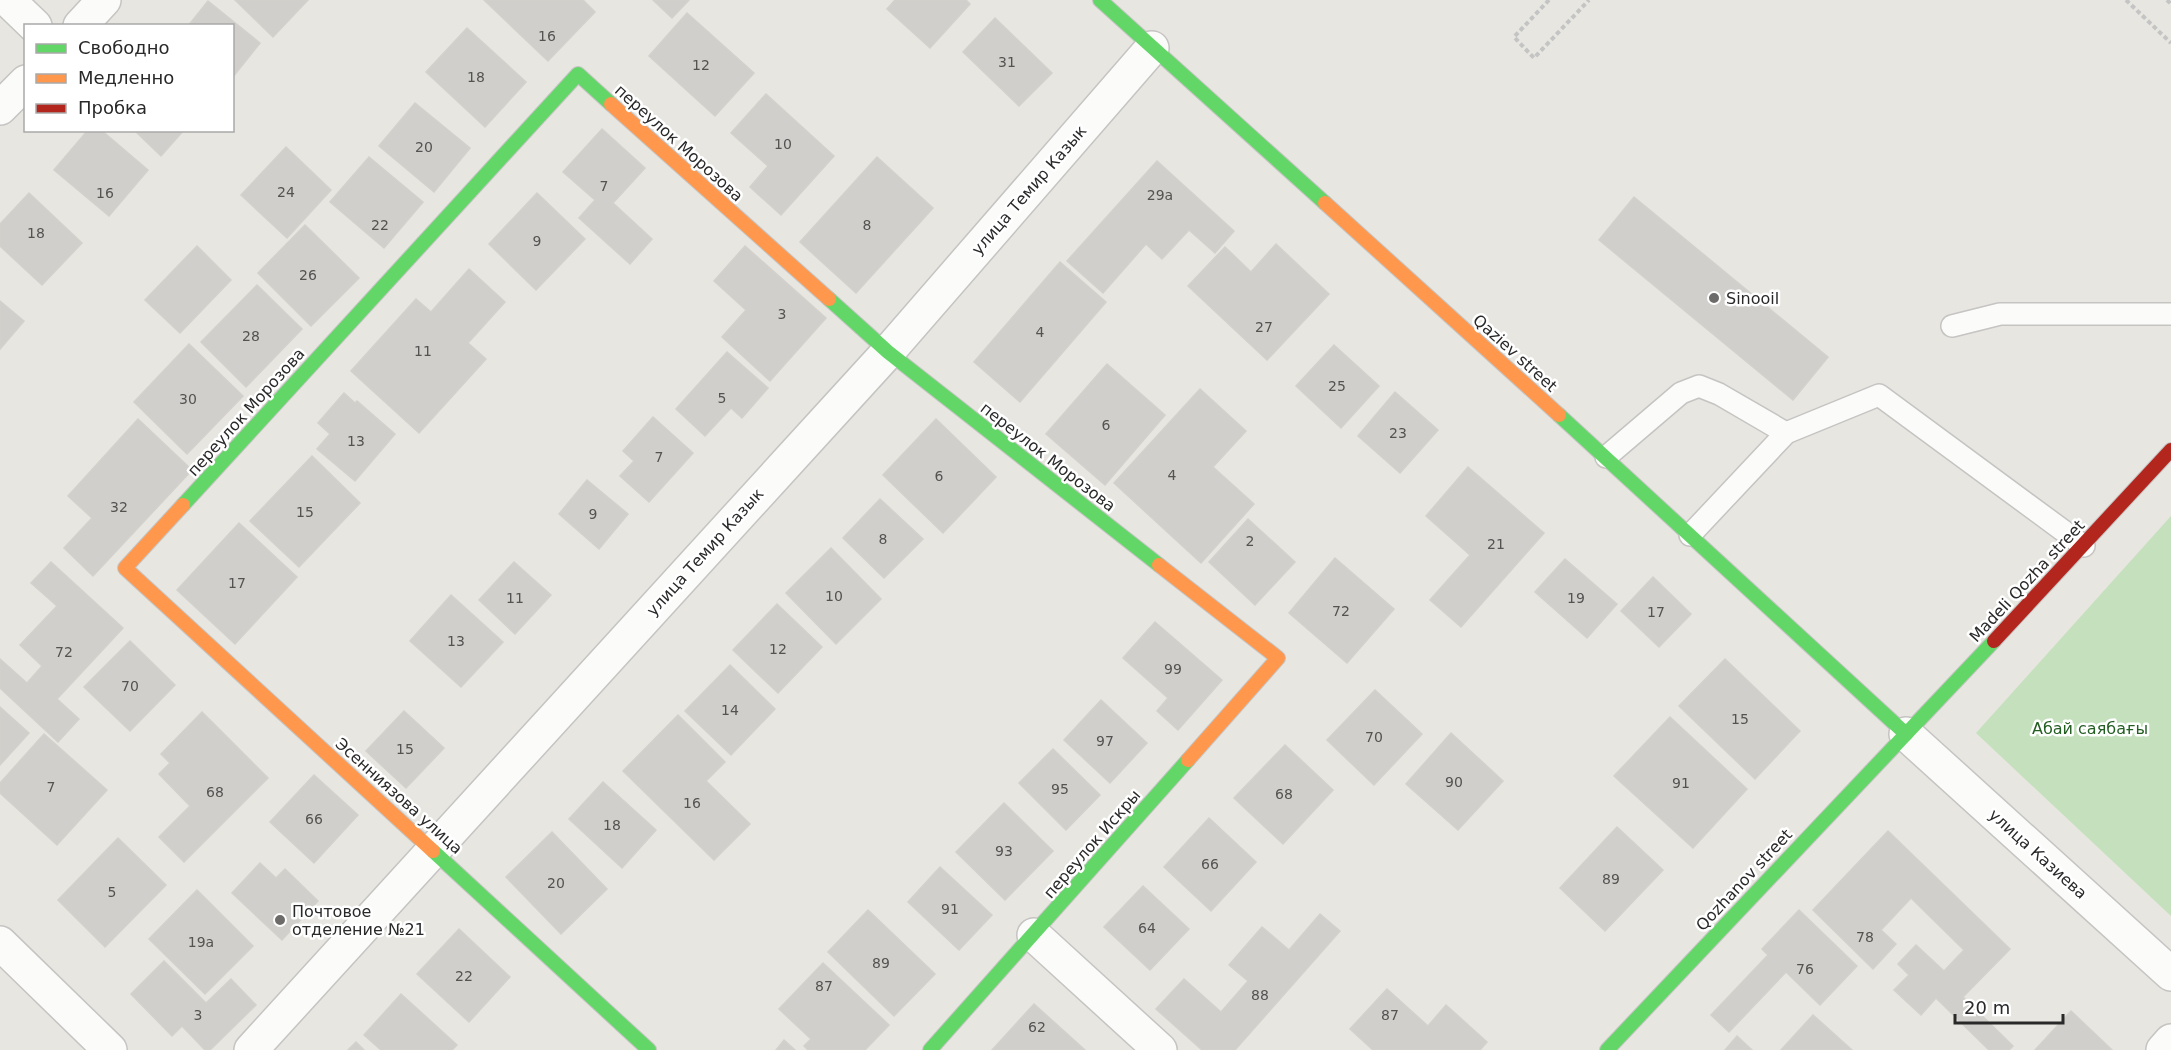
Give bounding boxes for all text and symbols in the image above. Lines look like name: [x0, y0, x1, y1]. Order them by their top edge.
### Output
legend: [24, 24, 234, 132]
house number: 16: [538, 28, 556, 44]
text: Свободно: [78, 37, 170, 58]
house number: 31: [998, 54, 1016, 70]
house number: 12: [692, 57, 710, 73]
text: Медленно: [78, 67, 174, 88]
house number: 18: [467, 69, 485, 85]
street label: переулок Морозова: [611, 81, 747, 205]
text: Пробка: [78, 97, 147, 118]
street label: улица Темир Казык: [968, 121, 1091, 259]
house number: 10: [774, 136, 792, 152]
house number: 20: [415, 139, 433, 155]
house number: 7: [600, 178, 608, 194]
house number: 24: [277, 184, 295, 200]
house number: 16: [96, 185, 114, 201]
house number: 29а: [1147, 187, 1173, 203]
house number: 22: [371, 217, 389, 233]
house number: 8: [863, 217, 871, 233]
house number: 18: [27, 225, 45, 241]
house number: 9: [533, 233, 541, 249]
house number: 26: [299, 267, 317, 283]
place label: Sinooil: [1726, 289, 1779, 308]
marker: Sinooil: [1707, 291, 1721, 305]
house number: 3: [778, 306, 786, 322]
street label: Qaziev street: [1469, 310, 1561, 396]
house number: 27: [1255, 319, 1273, 335]
house number: 4: [1036, 324, 1045, 340]
house number: 28: [242, 328, 260, 344]
house number: 11: [414, 343, 432, 359]
street label: переулок Морозова: [184, 344, 308, 480]
house number: 25: [1328, 378, 1346, 394]
house number: 5: [718, 390, 726, 406]
house number: 30: [179, 391, 197, 407]
street label: переулок Морозова: [977, 399, 1119, 515]
house number: 6: [1102, 417, 1111, 433]
house number: 23: [1389, 425, 1407, 441]
house number: 13: [347, 433, 365, 449]
house number: 7: [655, 449, 663, 465]
house number: 4: [1168, 467, 1177, 483]
house number: 6: [935, 468, 944, 484]
street label: улица Темир Казык: [643, 484, 768, 620]
house number: 32: [110, 499, 128, 515]
house number: 15: [296, 504, 314, 520]
house number: 9: [589, 506, 597, 522]
street label: Madeli Qozha street: [1965, 516, 2089, 646]
house number: 8: [879, 531, 887, 547]
house number: 2: [1246, 533, 1254, 549]
house number: 21: [1487, 536, 1505, 552]
house number: 17: [228, 575, 246, 591]
house number: 10: [825, 588, 843, 604]
house number: 11: [506, 590, 524, 606]
house number: 19: [1567, 590, 1585, 606]
house number: 72: [1332, 603, 1350, 619]
house number: 17: [1647, 604, 1665, 620]
house number: 13: [447, 633, 465, 649]
house number: 12: [769, 641, 787, 657]
house number: 72: [55, 644, 73, 660]
house number: 99: [1164, 661, 1182, 677]
house number: 70: [121, 678, 139, 694]
house number: 14: [721, 702, 739, 718]
house number: 15: [1731, 711, 1749, 727]
park label: Абай саябағы: [2032, 719, 2148, 738]
house number: 70: [1365, 729, 1383, 745]
house number: 97: [1096, 733, 1114, 749]
street label: Эсенниязова улица: [332, 734, 466, 858]
house number: 15: [396, 741, 414, 757]
house number: 90: [1445, 774, 1463, 790]
house number: 91: [1672, 775, 1690, 791]
house number: 7: [47, 779, 55, 795]
house number: 95: [1051, 781, 1069, 797]
house number: 68: [206, 784, 224, 800]
street label: переулок Искры: [1040, 786, 1144, 902]
house number: 68: [1275, 786, 1293, 802]
house number: 16: [683, 795, 701, 811]
street label: улица Казиева: [1985, 805, 2091, 903]
house number: 66: [305, 811, 323, 827]
house number: 18: [603, 817, 621, 833]
street label: Qozhanov street: [1692, 825, 1796, 935]
house number: 93: [995, 843, 1013, 859]
house number: 66: [1201, 856, 1219, 872]
house number: 89: [1602, 871, 1620, 887]
house number: 20: [547, 875, 565, 891]
house number: 5: [108, 884, 116, 900]
house number: 91: [941, 901, 959, 917]
place label: Почтовое отделение №21: [292, 902, 425, 939]
marker: Почтовое отделение №21: [273, 913, 287, 927]
house number: 64: [1138, 920, 1156, 936]
house number: 78: [1856, 929, 1874, 945]
house number: 19а: [188, 934, 214, 950]
house number: 89: [872, 955, 890, 971]
house number: 76: [1796, 961, 1814, 977]
house number: 22: [455, 968, 473, 984]
house number: 87: [815, 978, 833, 994]
house number: 88: [1251, 987, 1269, 1003]
scale bar: [1955, 987, 2063, 1025]
text: 20 m: [1964, 997, 2010, 1018]
house number: 3: [194, 1007, 202, 1023]
house number: 87: [1381, 1007, 1399, 1023]
house number: 62: [1028, 1019, 1046, 1035]

